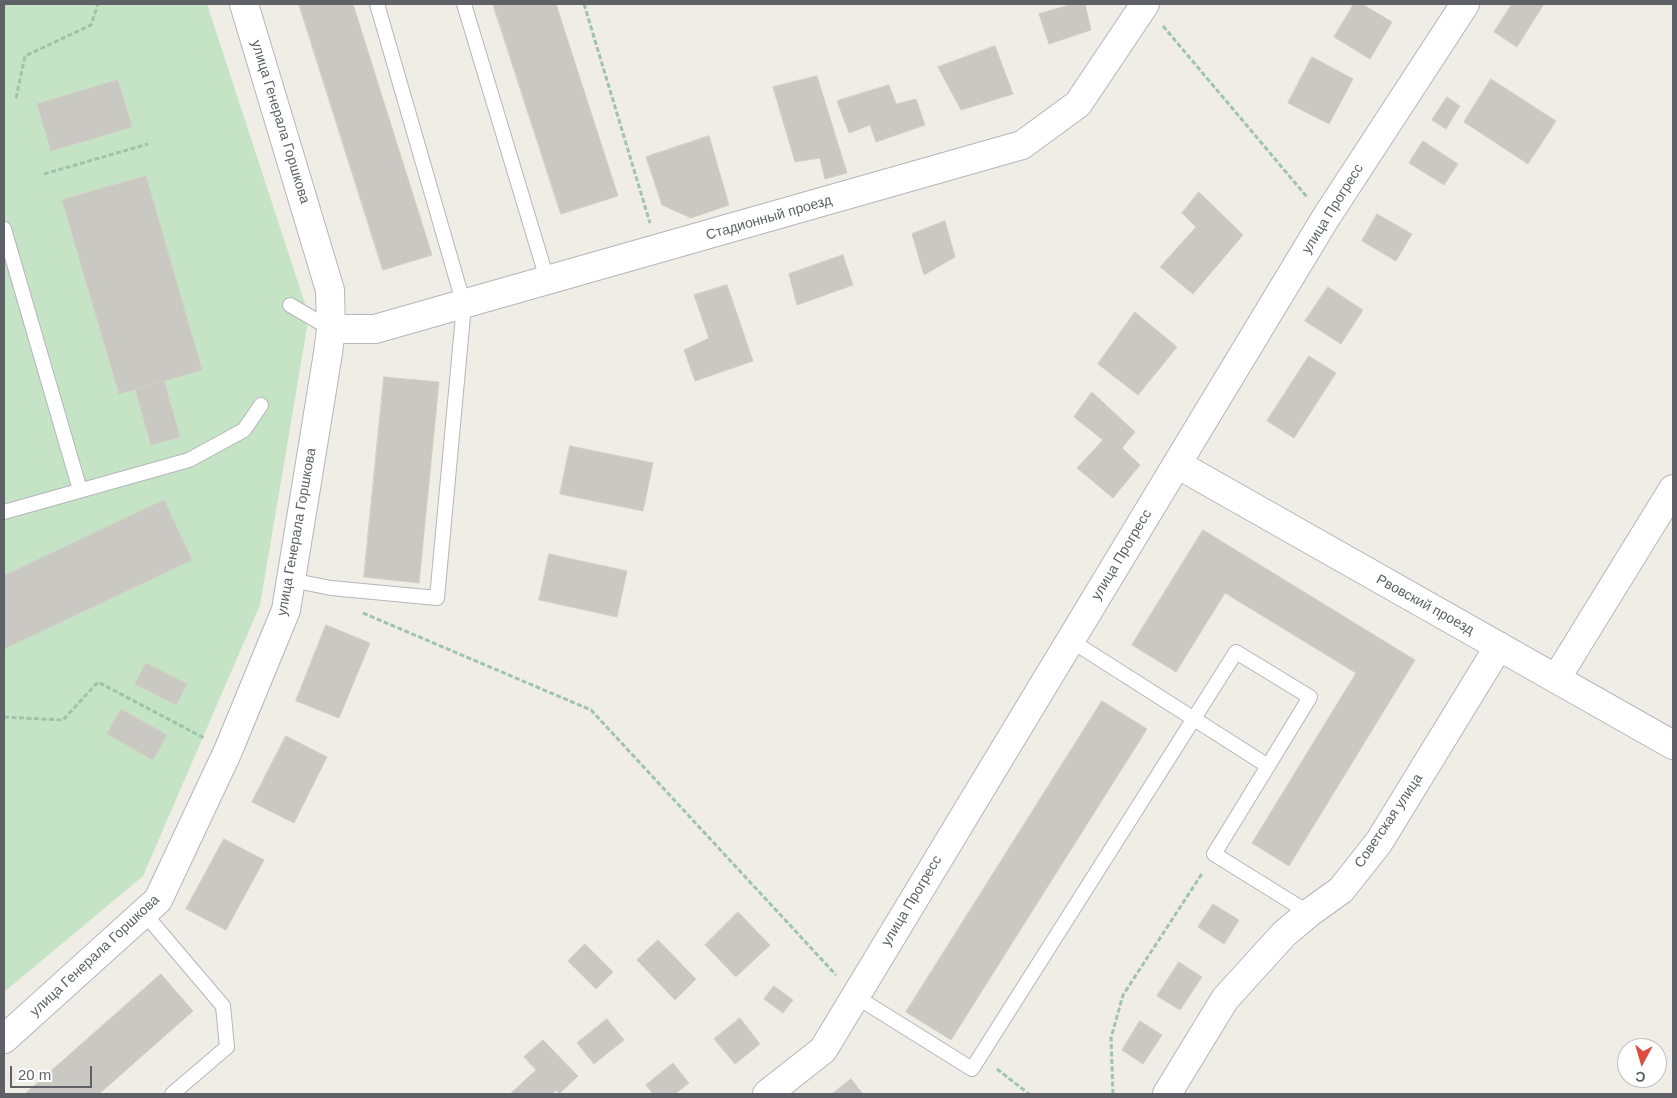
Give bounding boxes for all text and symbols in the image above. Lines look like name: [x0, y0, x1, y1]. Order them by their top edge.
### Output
street label: улица Генерала Горшкова: [247, 38, 313, 206]
street label: улица Прогресс: [1299, 161, 1367, 257]
street label: Стадионный проезд: [704, 192, 834, 244]
street label: улица Генерала Горшкова: [274, 447, 320, 617]
street label: улица Прогресс: [1088, 507, 1156, 603]
street label: Рвовский проезд: [1373, 571, 1477, 639]
street label: Советская улица: [1351, 771, 1427, 871]
street label: улица Прогресс: [878, 853, 946, 949]
street label: улица Генерала Горшкова: [27, 892, 163, 1020]
north arrow: [1617, 1038, 1667, 1088]
scale bar: [12, 1056, 95, 1088]
text: 20 m: [18, 1066, 51, 1083]
text: С: [1635, 1068, 1646, 1085]

